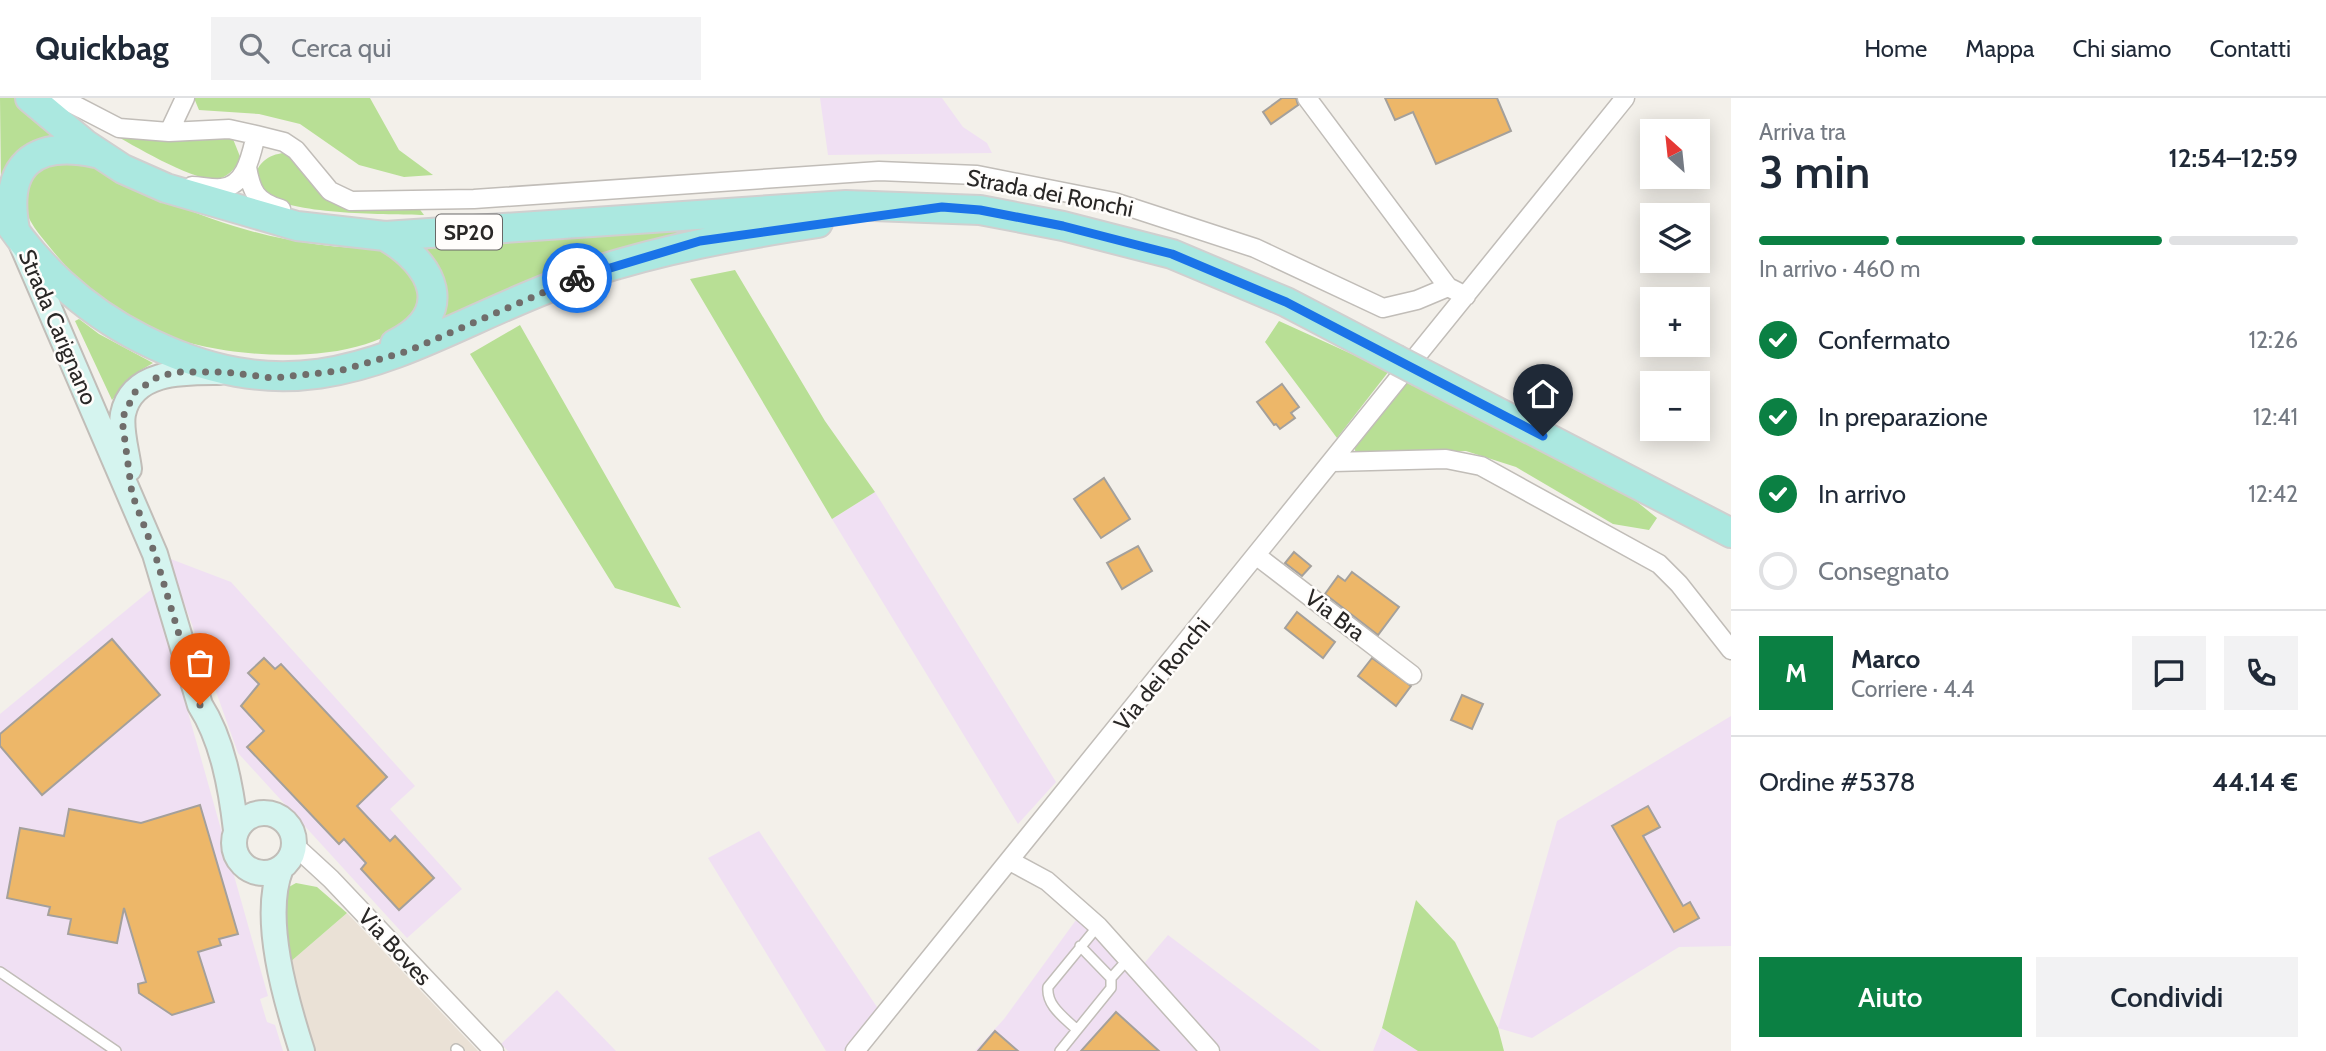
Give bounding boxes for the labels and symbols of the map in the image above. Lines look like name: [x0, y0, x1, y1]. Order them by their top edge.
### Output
north arrow: [1640, 119, 1710, 189]
street label: Strada dei Ronchi: [964, 163, 1136, 223]
road number: SP20: [436, 214, 502, 250]
courier: [542, 243, 612, 313]
street label: Strada Carignano: [13, 245, 103, 409]
pin: [1513, 364, 1573, 436]
street label: Via Bra: [1299, 583, 1371, 647]
street label: Via dei Ronchi: [1108, 612, 1216, 736]
pin: [170, 633, 230, 705]
street label: Via Boves: [352, 903, 438, 991]

